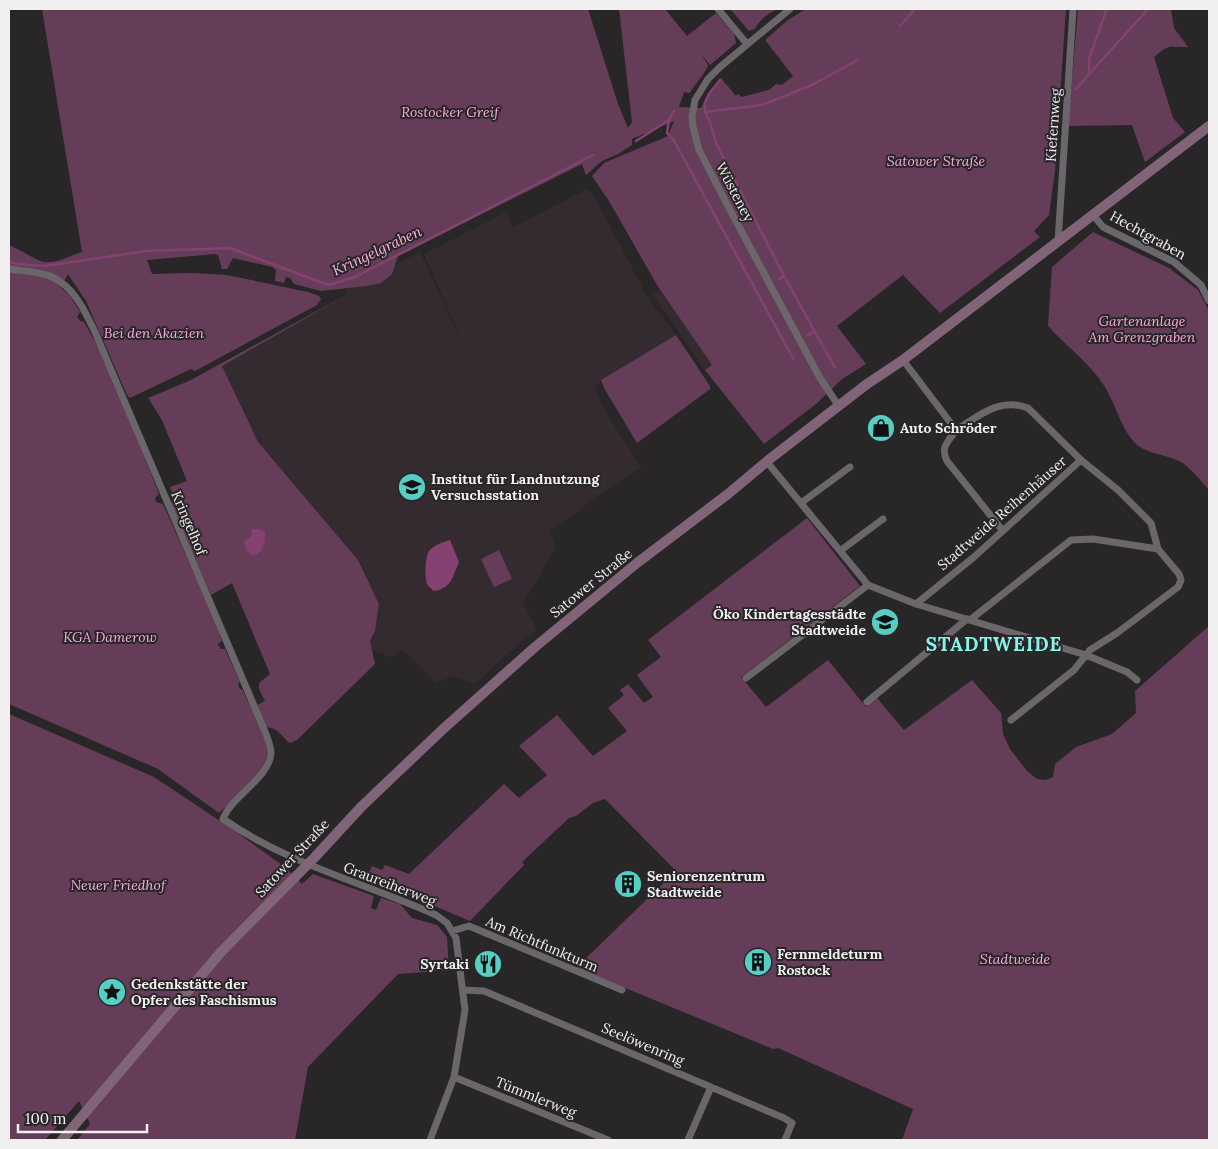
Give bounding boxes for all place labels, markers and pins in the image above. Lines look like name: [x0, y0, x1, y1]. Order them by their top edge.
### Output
shop icon: Auto Schröder: [866, 413, 896, 443]
place label: Auto Schröder: [900, 419, 997, 437]
place label: Institut für Landnutzung Versuchsstation: [431, 470, 600, 504]
school or university icon: Institut für Landnutzung Versuchsstation: [397, 472, 427, 502]
place label: Öko Kindertagesstädte Stadtweide: [713, 605, 866, 639]
school or university icon: Öko Kindertagesstädte Stadtweide: [870, 607, 900, 637]
place label: Seniorenzentrum Stadtweide: [647, 867, 765, 901]
building icon: Seniorenzentrum Stadtweide: [613, 869, 643, 899]
place label: Fernmeldeturm Rostock: [777, 945, 882, 979]
building icon: Fernmeldeturm Rostock: [743, 947, 773, 977]
restaurant icon: Syrtaki: [473, 949, 503, 979]
place label: Syrtaki: [420, 955, 469, 973]
place label: Gedenkstätte der Opfer des Faschismus: [131, 975, 277, 1009]
place icon: Gedenkstätte der Opfer des Faschismus: [97, 977, 127, 1007]

